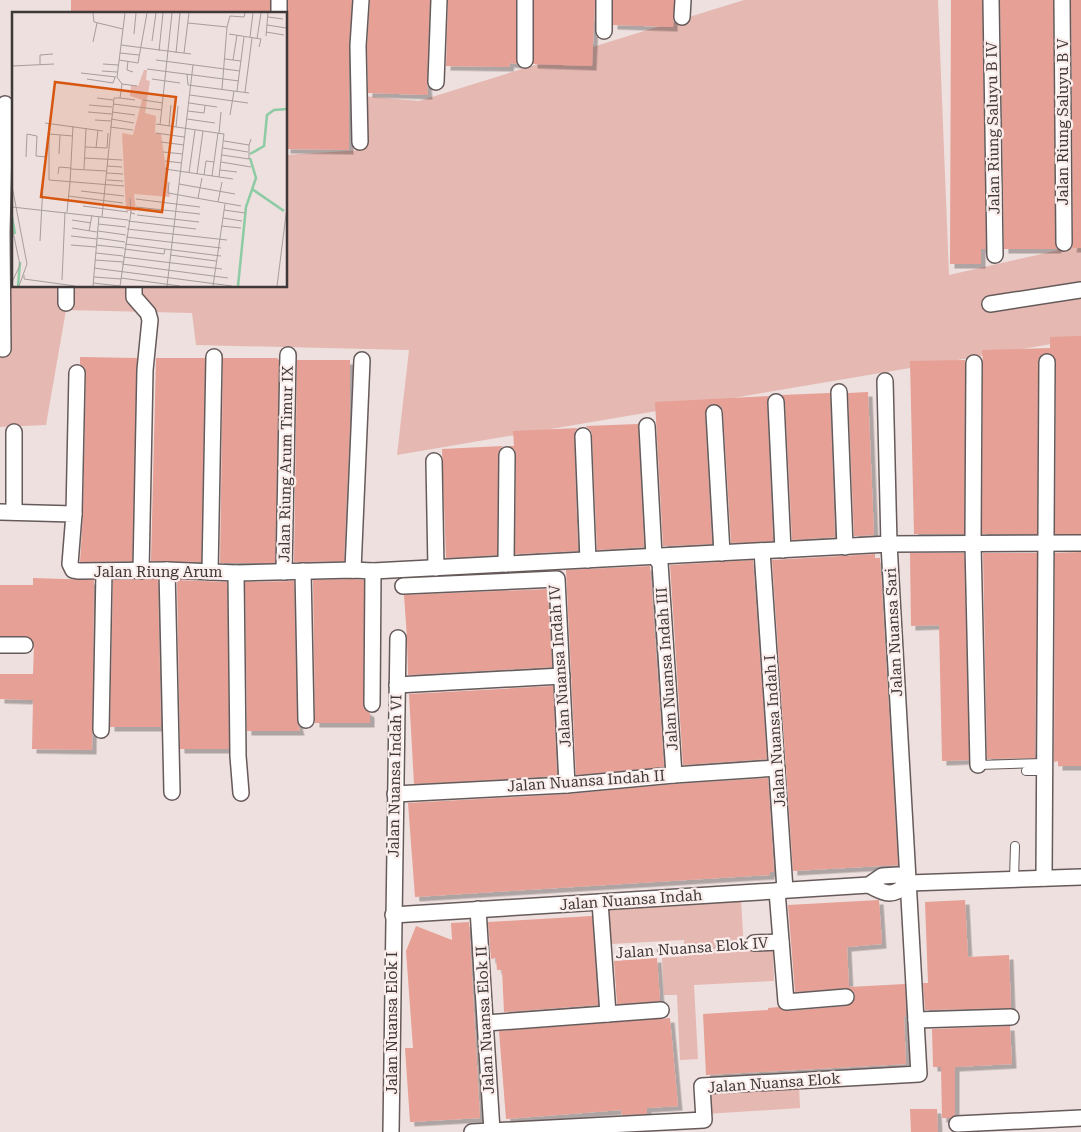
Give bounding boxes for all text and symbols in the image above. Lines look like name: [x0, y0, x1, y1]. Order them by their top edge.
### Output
inset map: [12, 12, 288, 288]
street label: Jalan Riung Saluyu B V: [1054, 38, 1072, 206]
street label: Jalan Riung Saluyu B IV: [982, 41, 1004, 214]
street label: Jalan Riung Arum Timur IX: [275, 365, 297, 563]
street label: Jalan Riung Arum: [94, 563, 223, 581]
street label: Jalan Nuansa Sari: [882, 567, 906, 697]
street label: Jalan Nuansa Indah IV: [545, 584, 575, 748]
street label: Jalan Nuansa Indah III: [652, 587, 682, 751]
street label: Jalan Nuansa Indah I: [761, 654, 789, 808]
street label: Jalan Nuansa Indah VI: [385, 694, 405, 858]
street label: Jalan Nuansa Indah II: [506, 767, 666, 795]
street label: Jalan Nuansa Indah: [559, 886, 703, 914]
street label: Jalan Nuansa Elok IV: [615, 934, 770, 962]
street label: Jalan Nuansa Elok II: [472, 945, 498, 1095]
street label: Jalan Nuansa Elok I: [383, 952, 401, 1094]
street label: Jalan Nuansa Elok: [707, 1069, 842, 1097]

